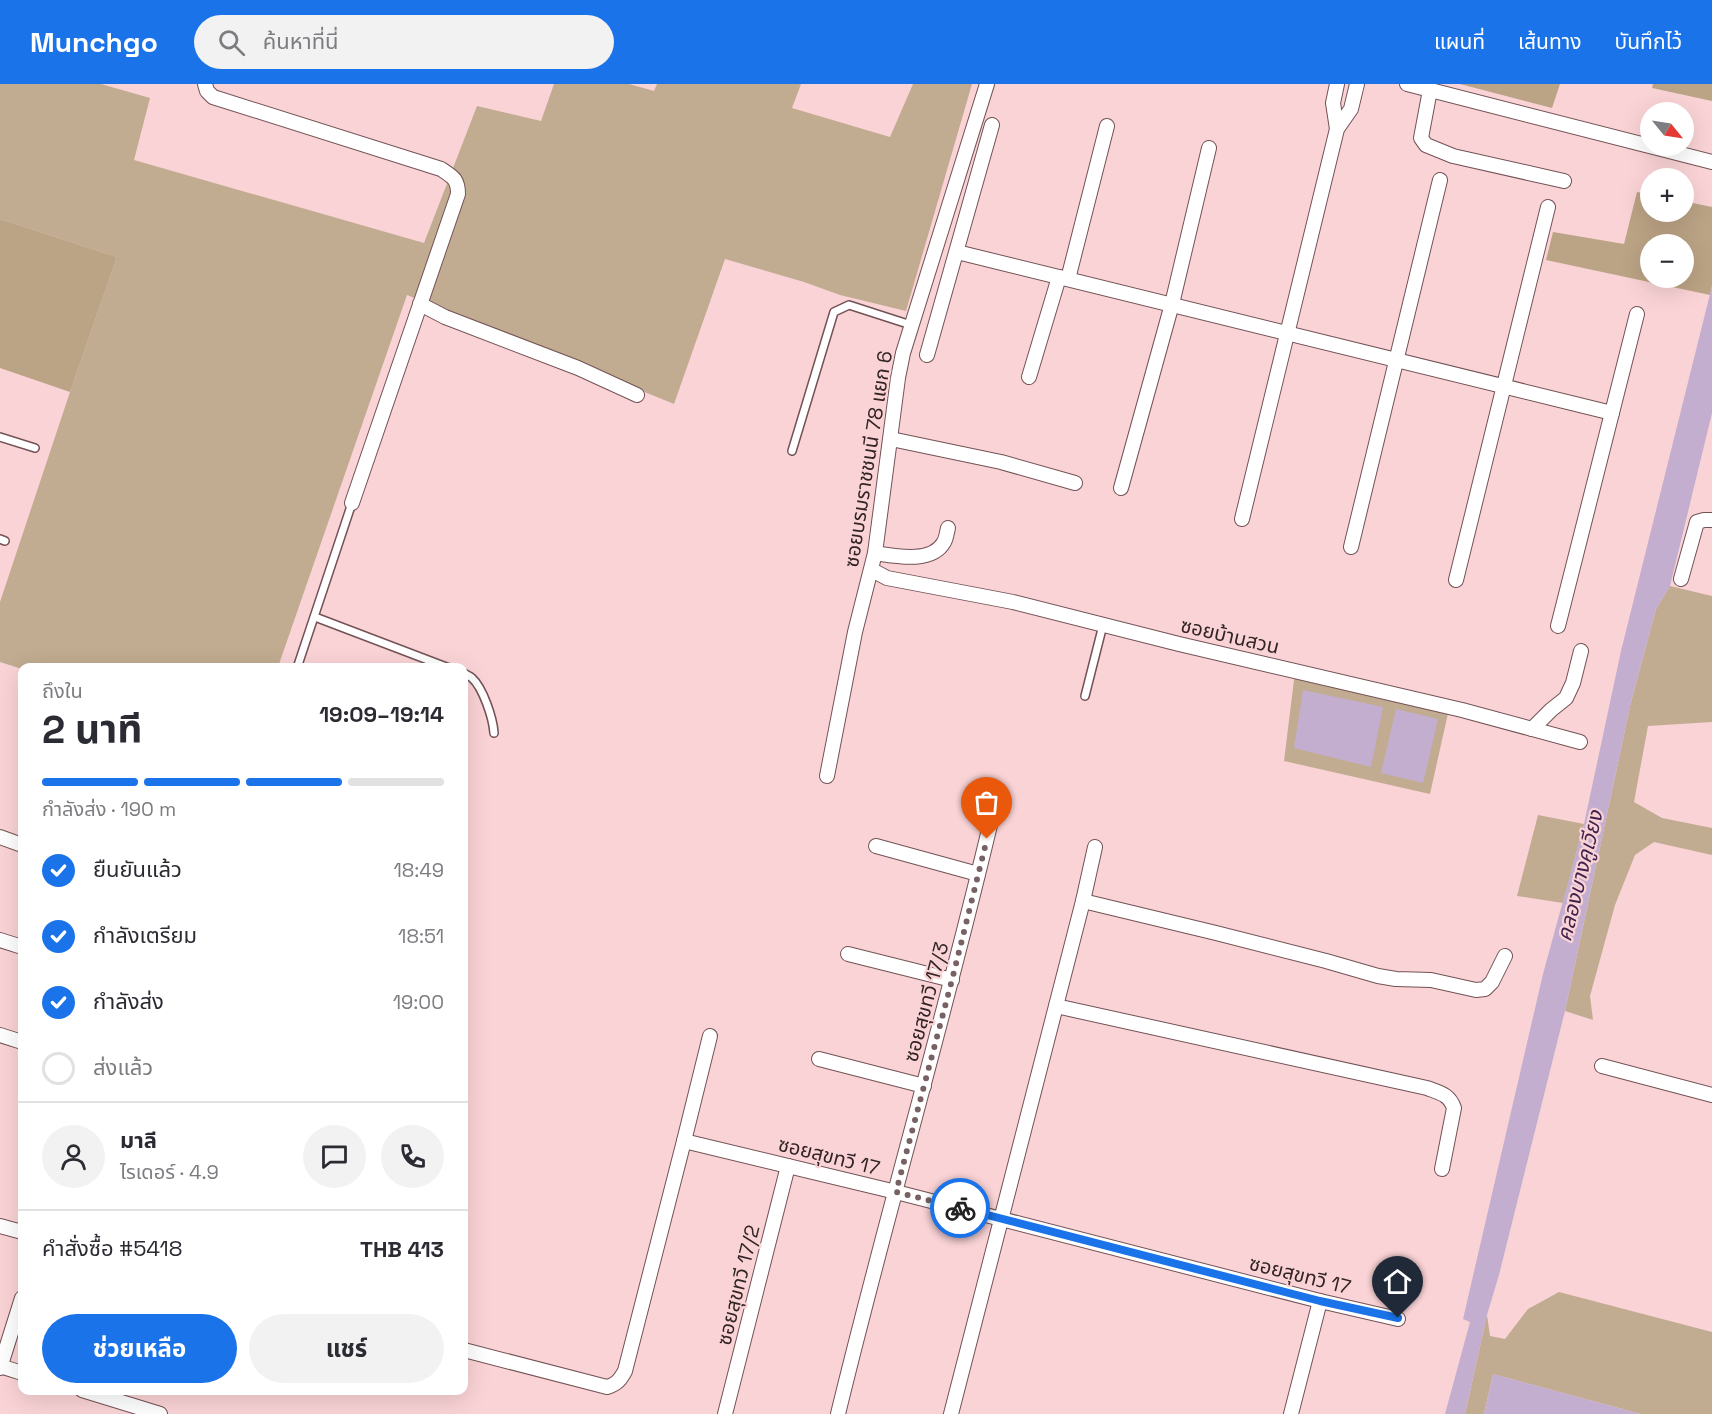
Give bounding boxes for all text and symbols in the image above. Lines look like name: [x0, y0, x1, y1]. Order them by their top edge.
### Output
search box: [194, 15, 614, 69]
text: Munchgo: [30, 24, 158, 60]
icon: search: [215, 26, 248, 59]
text: ค้นหาที่นี่: [263, 27, 339, 55]
text: แผนที่: [1434, 28, 1485, 55]
text: เส้นทาง: [1518, 28, 1582, 55]
text: บันทึกไว้: [1615, 28, 1682, 55]
north arrow: [1640, 102, 1694, 156]
map controls: [1640, 102, 1694, 288]
button: +: [1640, 168, 1694, 222]
button: −: [1640, 234, 1694, 288]
street label: ซอยบรมราชชนนี 78 แยก 6: [838, 349, 898, 569]
street label: ซอยบ้านสวน: [1178, 612, 1282, 660]
text: ถึงใน: [42, 678, 83, 704]
text: 19:09–19:14: [319, 700, 444, 728]
text: 2 นาที: [42, 705, 142, 754]
pin: [961, 777, 1012, 839]
icon: bag: [970, 786, 1003, 819]
text: กำลังส่ง · 190 m: [42, 796, 176, 822]
water label: คลองบางคูเวียง: [1550, 806, 1609, 944]
icon: check: [42, 854, 75, 887]
text: ยืนยันแล้ว: [93, 855, 182, 883]
text: 18:49: [393, 857, 444, 883]
icon: check: [42, 920, 75, 953]
text: กำลังเตรียม: [93, 921, 197, 949]
text: 18:51: [398, 923, 444, 949]
street label: ซอยสุขทวี 17/3: [898, 939, 954, 1065]
icon: check: [42, 986, 75, 1019]
text: กำลังส่ง: [93, 987, 164, 1015]
text: 19:00: [393, 989, 444, 1015]
text: ส่งแล้ว: [93, 1053, 153, 1081]
button: person: [42, 1125, 105, 1188]
button: chat: [303, 1125, 366, 1188]
button: phone: [381, 1125, 444, 1188]
text: มาลี: [120, 1126, 157, 1154]
street label: ซอยสุขทวี 17: [776, 1131, 882, 1181]
text: ไรเดอร์ · 4.9: [120, 1159, 219, 1185]
courier: [930, 1178, 990, 1238]
icon: bike: [944, 1192, 977, 1225]
street label: ซอยสุขทวี 17/2: [710, 1222, 766, 1348]
text: คำสั่งซื้อ #5418: [42, 1234, 182, 1262]
text: THB 413: [360, 1235, 444, 1263]
street label: ซอยสุขทวี 17: [1247, 1250, 1353, 1300]
pin: [1372, 1256, 1423, 1318]
icon: home: [1381, 1265, 1414, 1298]
button: ช่วยเหลือ: [42, 1314, 237, 1383]
button: แชร์: [249, 1314, 444, 1383]

